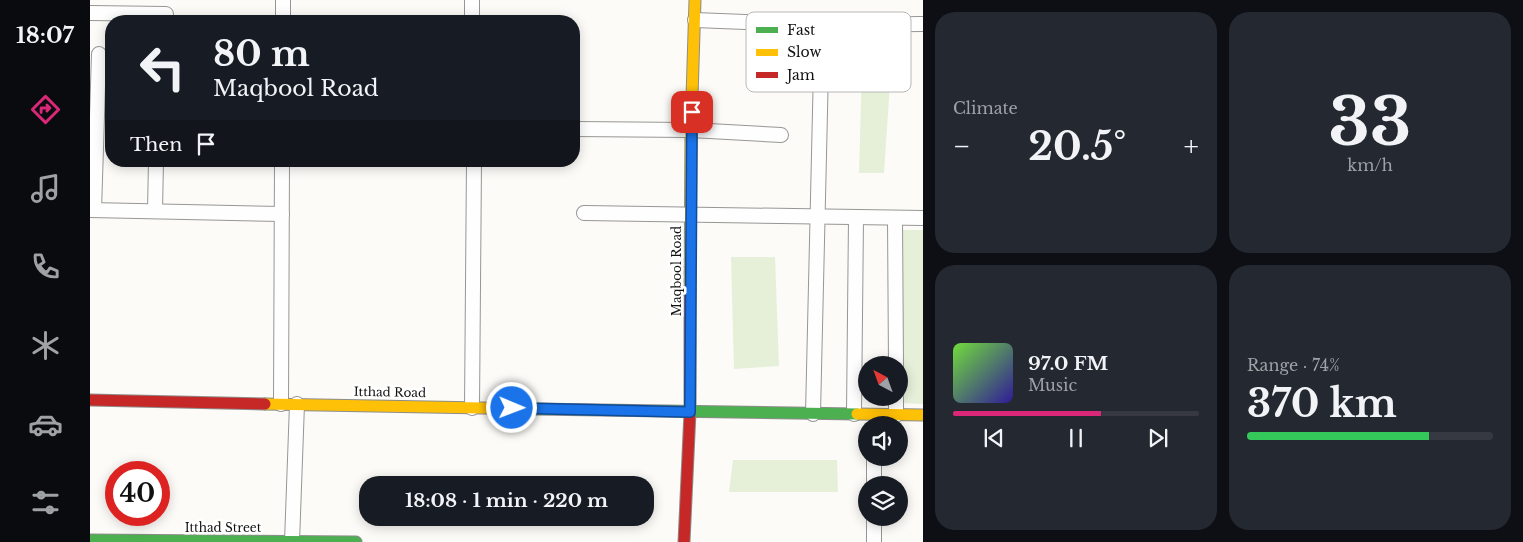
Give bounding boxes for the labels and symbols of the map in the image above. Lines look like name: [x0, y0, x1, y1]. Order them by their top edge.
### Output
legend: [746, 12, 911, 92]
text: Fast: [787, 21, 816, 39]
text: Slow: [787, 43, 821, 61]
text: Jam: [785, 66, 815, 84]
pin: [671, 91, 713, 133]
street label: Maqbool Road: [669, 226, 684, 316]
north arrow: [858, 356, 908, 406]
position arrow: [485, 381, 537, 433]
street label: Itthad Road: [354, 384, 426, 400]
speed limit sign: 40: [105, 461, 170, 526]
street label: Itthad Street: [185, 520, 262, 535]

